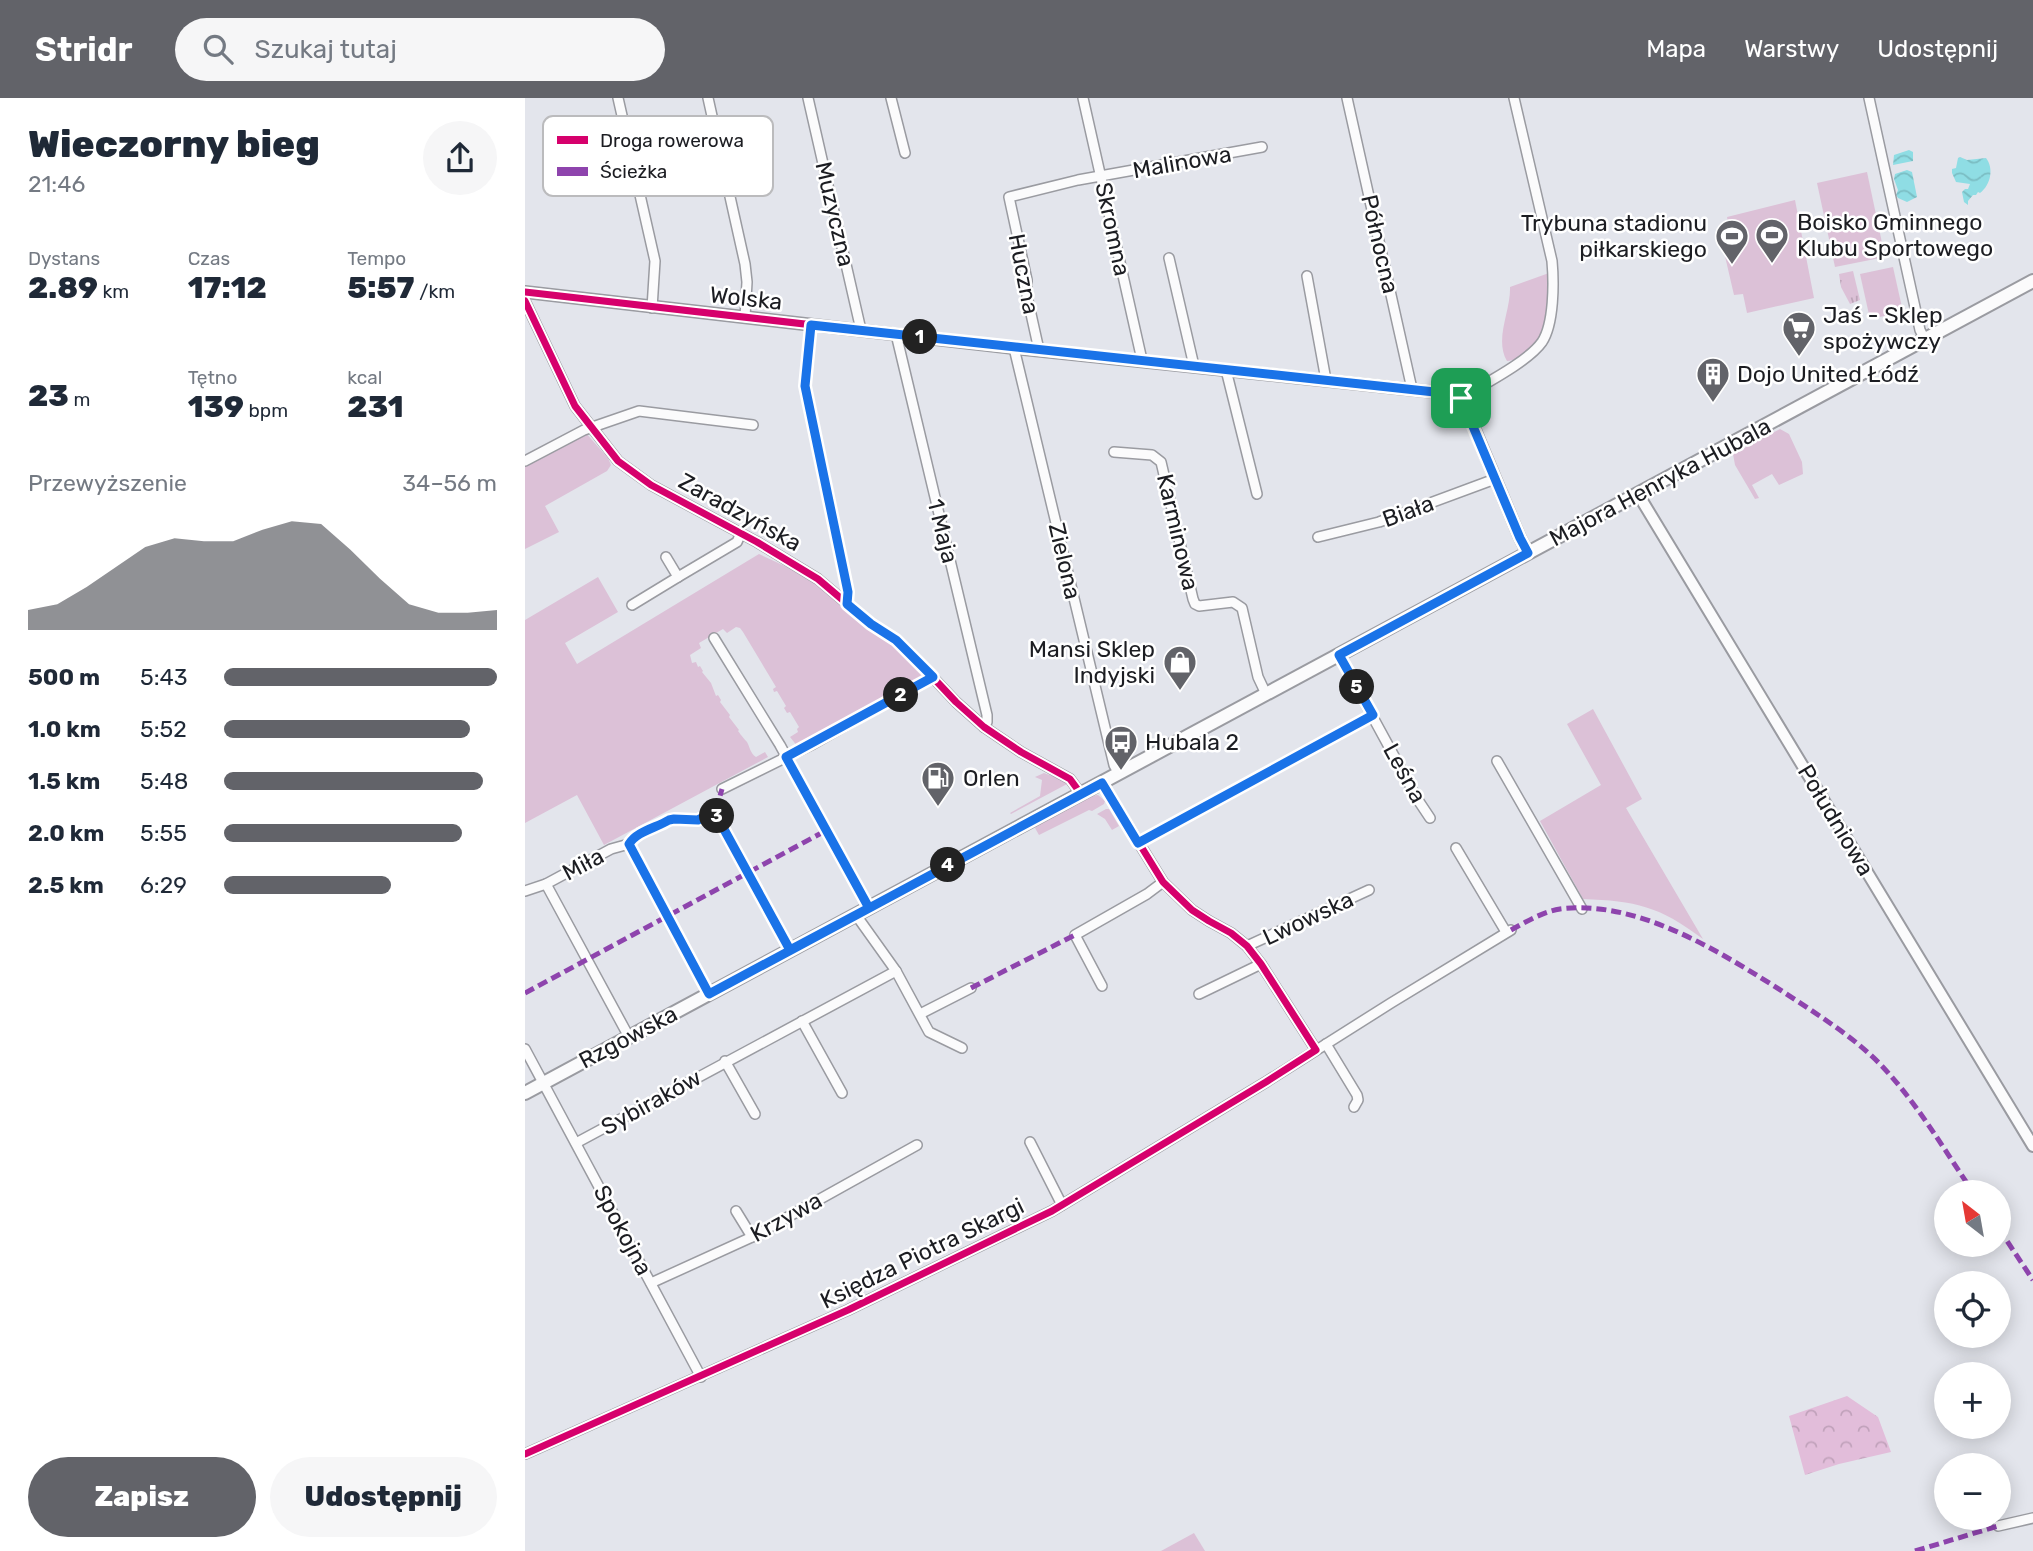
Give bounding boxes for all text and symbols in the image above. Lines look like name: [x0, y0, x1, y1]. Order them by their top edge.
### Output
search box: [175, 18, 665, 81]
text: Stridr: [35, 30, 133, 69]
icon: search: [199, 30, 237, 68]
text: Szukaj tutaj: [255, 34, 397, 65]
text: Mapa: [1646, 35, 1706, 63]
text: Warstwy: [1744, 35, 1839, 63]
text: Udostępnij: [1877, 35, 1998, 63]
legend: [543, 116, 773, 196]
text: Wieczorny bieg: [28, 121, 320, 167]
button: share: [423, 121, 497, 195]
text: Droga rowerowa: [600, 129, 744, 152]
street label: Malinowa: [1130, 140, 1234, 184]
street label: Muzyczna: [809, 159, 861, 269]
text: Ścieżka: [600, 160, 667, 183]
text: 21:46: [28, 170, 85, 198]
street label: Skromna: [1089, 180, 1137, 278]
street label: Północna: [1355, 192, 1405, 296]
place label: Boisko Gminnego Klubu Sportowego: [1797, 208, 1993, 262]
place label: Trybuna stadionu piłkarskiego: [1521, 209, 1707, 263]
sports icon: Boisko Gminnego Klubu Sportowego: [1753, 216, 1791, 265]
sports icon: Trybuna stadionu piłkarskiego: [1713, 217, 1751, 266]
street label: Huczna: [1002, 231, 1046, 317]
text: Dystans: [28, 247, 100, 270]
text: Czas: [188, 247, 230, 270]
text: Tempo: [347, 247, 406, 270]
text: 2.89: [28, 270, 98, 306]
text: 17:12: [188, 270, 267, 306]
text: 5:57: [347, 270, 415, 306]
text: km: [98, 280, 129, 303]
text: /km: [415, 280, 455, 303]
street label: Wolska: [708, 280, 784, 316]
place label: Jaś - Sklep spożywczy: [1823, 301, 1943, 355]
supermarket icon: Jaś - Sklep spożywczy: [1780, 309, 1818, 358]
pin: 1: [903, 320, 937, 354]
text: 1: [915, 325, 924, 348]
building icon: Dojo United Łódź: [1694, 355, 1732, 404]
place label: Dojo United Łódź: [1737, 360, 1919, 388]
text: Tętno: [188, 366, 237, 389]
text: kcal: [347, 366, 382, 389]
pin: [1431, 368, 1491, 428]
text: 23: [28, 378, 69, 414]
icon: arrive: [1442, 379, 1480, 417]
text: m: [69, 388, 90, 411]
text: 139: [188, 389, 244, 425]
text: 231: [347, 389, 404, 425]
text: bpm: [244, 399, 288, 422]
street label: Majora Henryka Hubala: [1545, 412, 1775, 552]
street label: Zaradzyńska: [674, 467, 806, 557]
text: Przewyższenie: [28, 469, 187, 497]
text: 34–56 m: [402, 469, 497, 497]
street label: Karminowa: [1151, 471, 1205, 593]
street label: Biała: [1378, 489, 1438, 533]
street label: 1 Maja: [922, 496, 964, 566]
street label: Zielona: [1043, 520, 1087, 602]
place label: Mansi Sklep Indyjski: [1029, 635, 1155, 689]
shop icon: Mansi Sklep Indyjski: [1161, 643, 1199, 692]
text: 500 m: [28, 663, 100, 691]
text: 5:43: [140, 663, 188, 691]
pin: 5: [1339, 670, 1375, 704]
text: 5: [1350, 675, 1363, 698]
pin: 2: [883, 678, 919, 712]
text: 2: [894, 683, 907, 706]
text: 1.0 km: [28, 715, 101, 743]
text: 5:52: [140, 715, 187, 743]
bus stop icon: Hubala 2: [1102, 723, 1140, 772]
place label: Hubala 2: [1145, 728, 1239, 756]
street label: Leśna: [1377, 738, 1433, 808]
fuel station icon: Orlen: [919, 759, 957, 808]
street label: Południowa: [1792, 759, 1880, 881]
place label: Orlen: [963, 764, 1020, 792]
text: 1.5 km: [28, 767, 100, 795]
text: 5:48: [140, 767, 188, 795]
pin: 3: [699, 798, 735, 834]
text: 3: [710, 804, 723, 827]
text: 2.0 km: [28, 819, 104, 847]
text: 5:55: [140, 819, 187, 847]
street label: Miła: [557, 842, 609, 886]
pin: 4: [931, 848, 965, 882]
text: 4: [941, 853, 954, 876]
text: 2.5 km: [28, 871, 104, 899]
text: 6:29: [140, 871, 187, 899]
street label: Lwowska: [1258, 885, 1358, 951]
street label: Rzgowska: [574, 999, 682, 1075]
street label: Sybiraków: [596, 1063, 706, 1141]
street label: Spokojna: [588, 1180, 658, 1280]
north arrow: [1934, 1180, 2011, 1256]
map controls: [1934, 1180, 2011, 1530]
street label: Krzywa: [745, 1186, 827, 1248]
street label: Księdza Piotra Skargi: [816, 1191, 1028, 1315]
button: locate: [1934, 1271, 2011, 1348]
button: +: [1934, 1362, 2011, 1439]
button: −: [1934, 1453, 2011, 1530]
button: Zapisz: [28, 1457, 256, 1537]
button: Udostępnij: [270, 1457, 497, 1537]

